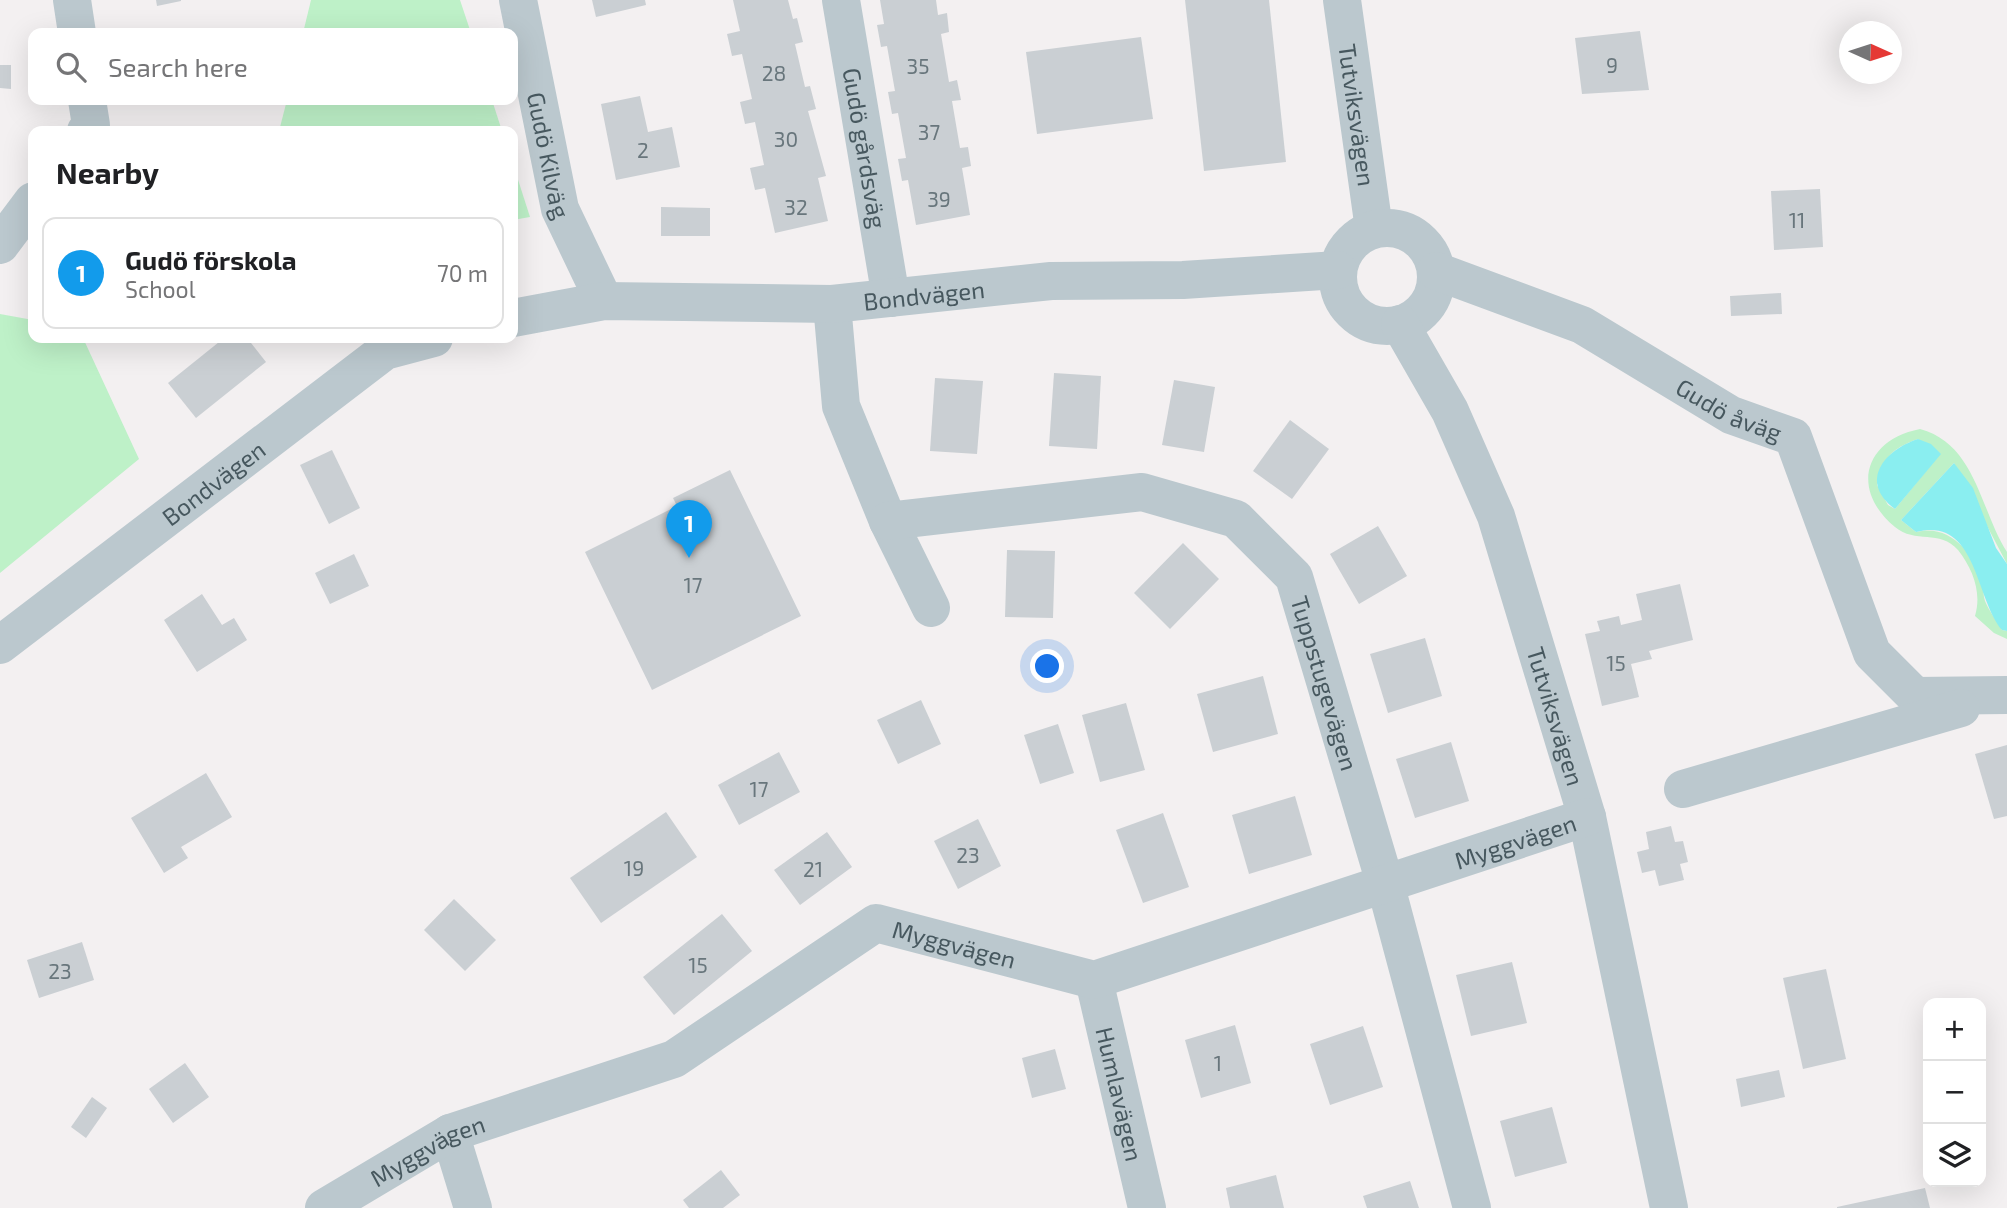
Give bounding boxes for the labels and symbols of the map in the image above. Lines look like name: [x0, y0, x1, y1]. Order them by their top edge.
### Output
north arrow: [1839, 21, 1902, 84]
street label: Tutviksvägen: [1334, 42, 1382, 188]
house number: 9: [1606, 52, 1618, 77]
house number: 35: [907, 53, 929, 78]
house number: 28: [762, 60, 786, 85]
street label: Gudö gårdsväg: [838, 65, 894, 230]
street label: Gudö Kilväg: [522, 90, 577, 223]
house number: 37: [918, 119, 940, 144]
house number: 30: [774, 126, 798, 151]
house number: 2: [637, 137, 649, 162]
house number: 39: [927, 186, 951, 211]
house number: 32: [784, 194, 808, 219]
house number: 11: [1789, 207, 1805, 232]
street label: Bondvägen: [862, 274, 986, 315]
street label: Gudö åväg: [1672, 371, 1786, 446]
street label: Bondvägen: [156, 434, 270, 531]
pin: 1: [666, 500, 712, 558]
house number: 17: [683, 572, 703, 597]
street label: Tuppstugevägen: [1286, 592, 1365, 774]
street label: Tutviksvägen: [1522, 643, 1591, 789]
your location: [1030, 649, 1064, 683]
house number: 15: [1606, 650, 1626, 675]
house number: 17: [749, 776, 769, 801]
street label: Myggvägen: [1451, 807, 1580, 874]
house number: 23: [956, 842, 980, 867]
house number: 19: [624, 855, 644, 880]
house number: 21: [803, 856, 823, 881]
street label: Myggvägen: [890, 913, 1019, 973]
house number: 15: [688, 952, 708, 977]
house number: 23: [48, 958, 72, 983]
street label: Humlavägen: [1091, 1024, 1150, 1164]
house number: 1: [1214, 1050, 1222, 1075]
street label: Myggvägen: [365, 1108, 488, 1192]

